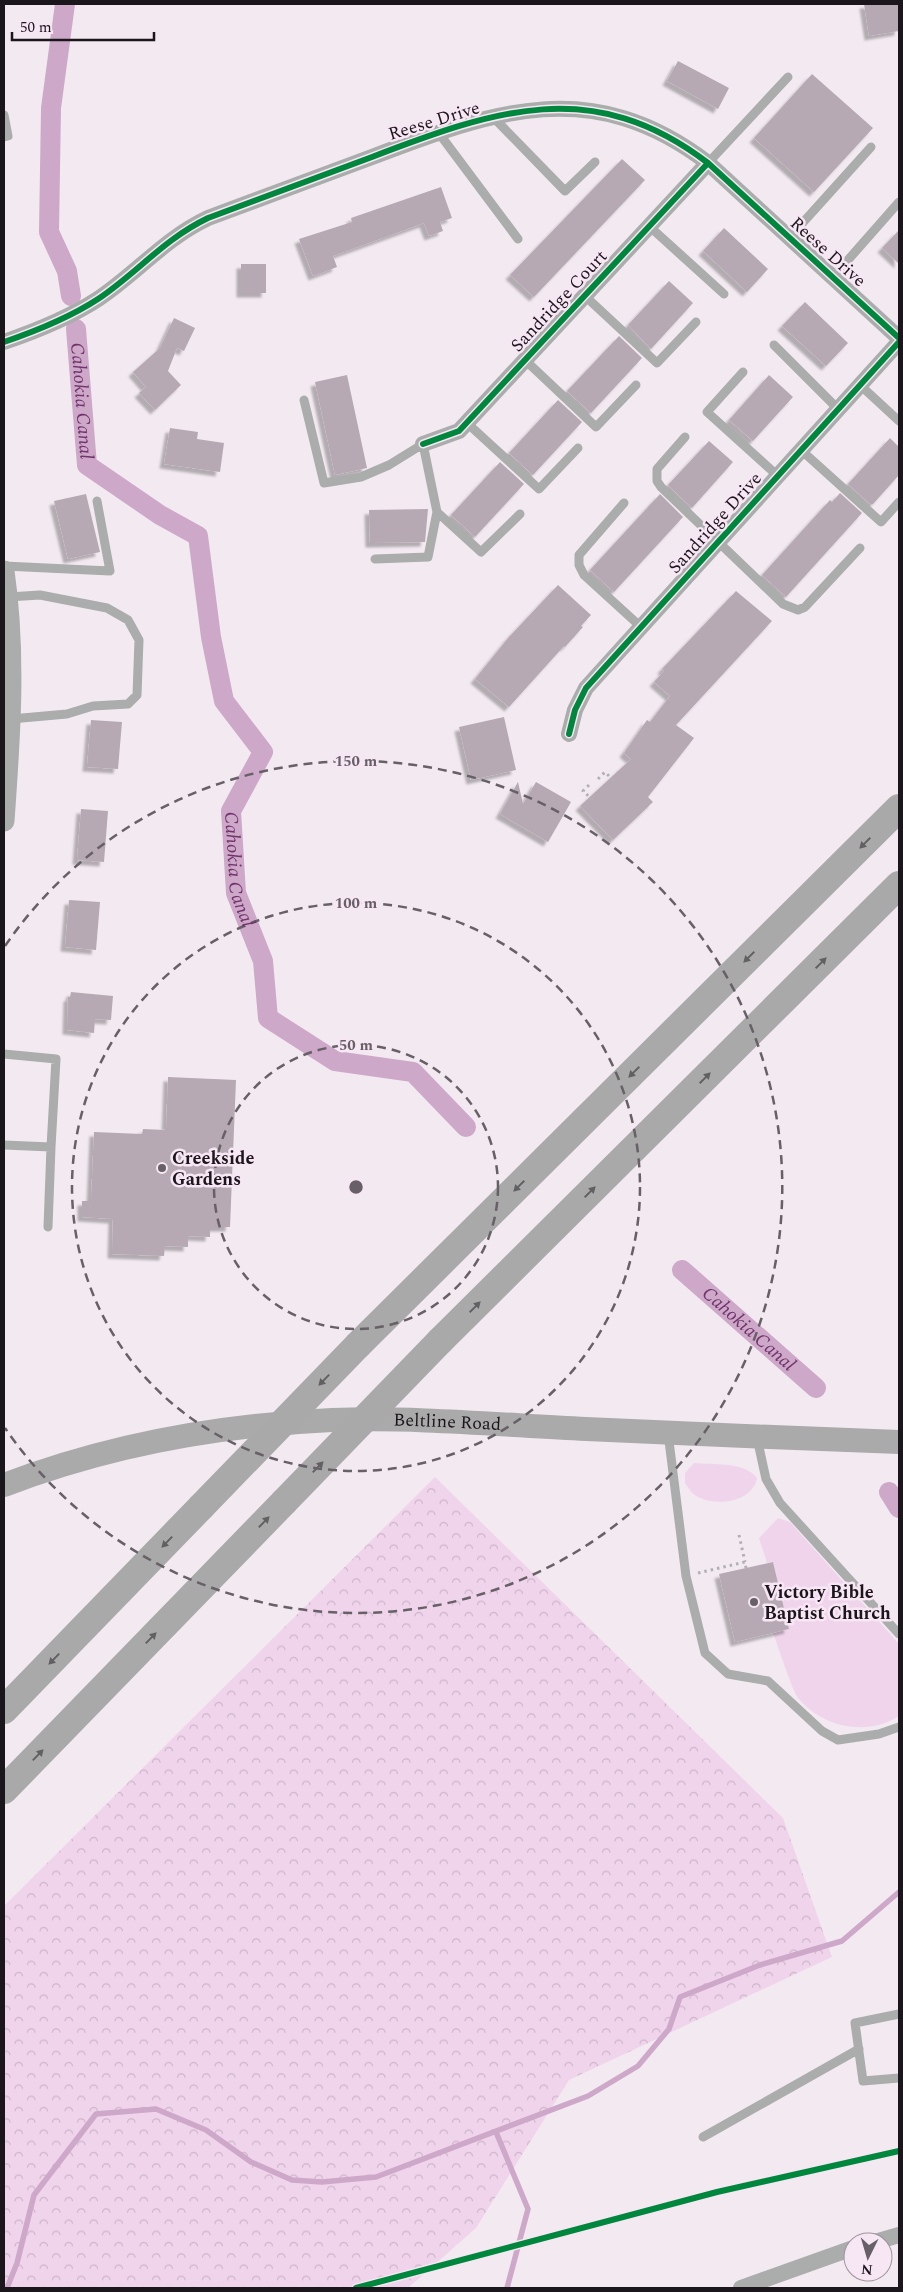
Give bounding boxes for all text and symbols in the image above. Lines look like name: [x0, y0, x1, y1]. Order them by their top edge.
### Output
scale bar: [12, 10, 155, 42]
text: 50 m: [20, 16, 52, 39]
street label: Reese Drive: [385, 94, 483, 148]
street label: Reese Drive: [784, 210, 872, 294]
street label: Sandridge Court: [504, 244, 614, 358]
water label: Cahokia Canal: [63, 341, 101, 460]
street label: Sandridge Drive: [662, 466, 768, 580]
text: 150 m: [335, 750, 378, 773]
water label: Cahokia Canal: [217, 811, 263, 931]
one-way arrow: [859, 837, 871, 849]
text: 100 m: [335, 892, 378, 915]
one-way arrow: [744, 951, 756, 963]
one-way arrow: [814, 957, 826, 969]
text: 50 m: [339, 1034, 374, 1057]
one-way arrow: [628, 1065, 640, 1077]
one-way arrow: [699, 1072, 711, 1084]
place label: Creekside Gardens: [172, 1145, 254, 1193]
marker: Creekside Gardens: [156, 1162, 168, 1174]
centre of rings: [347, 1178, 365, 1196]
one-way arrow: [513, 1180, 525, 1192]
one-way arrow: [584, 1187, 596, 1199]
water label: Cahokia Canal: [695, 1279, 802, 1378]
one-way arrow: [469, 1301, 481, 1313]
one-way arrow: [319, 1374, 331, 1386]
street label: Beltline Road: [393, 1406, 502, 1438]
one-way arrow: [312, 1461, 324, 1473]
one-way arrow: [258, 1516, 270, 1528]
one-way arrow: [161, 1536, 173, 1548]
place label: Victory Bible Baptist Church: [764, 1579, 891, 1627]
marker: Victory Bible Baptist Church: [748, 1596, 760, 1608]
one-way arrow: [145, 1633, 157, 1645]
one-way arrow: [48, 1652, 60, 1664]
one-way arrow: [32, 1749, 44, 1761]
north arrow: [843, 2232, 893, 2282]
text: N: [860, 2258, 874, 2280]

